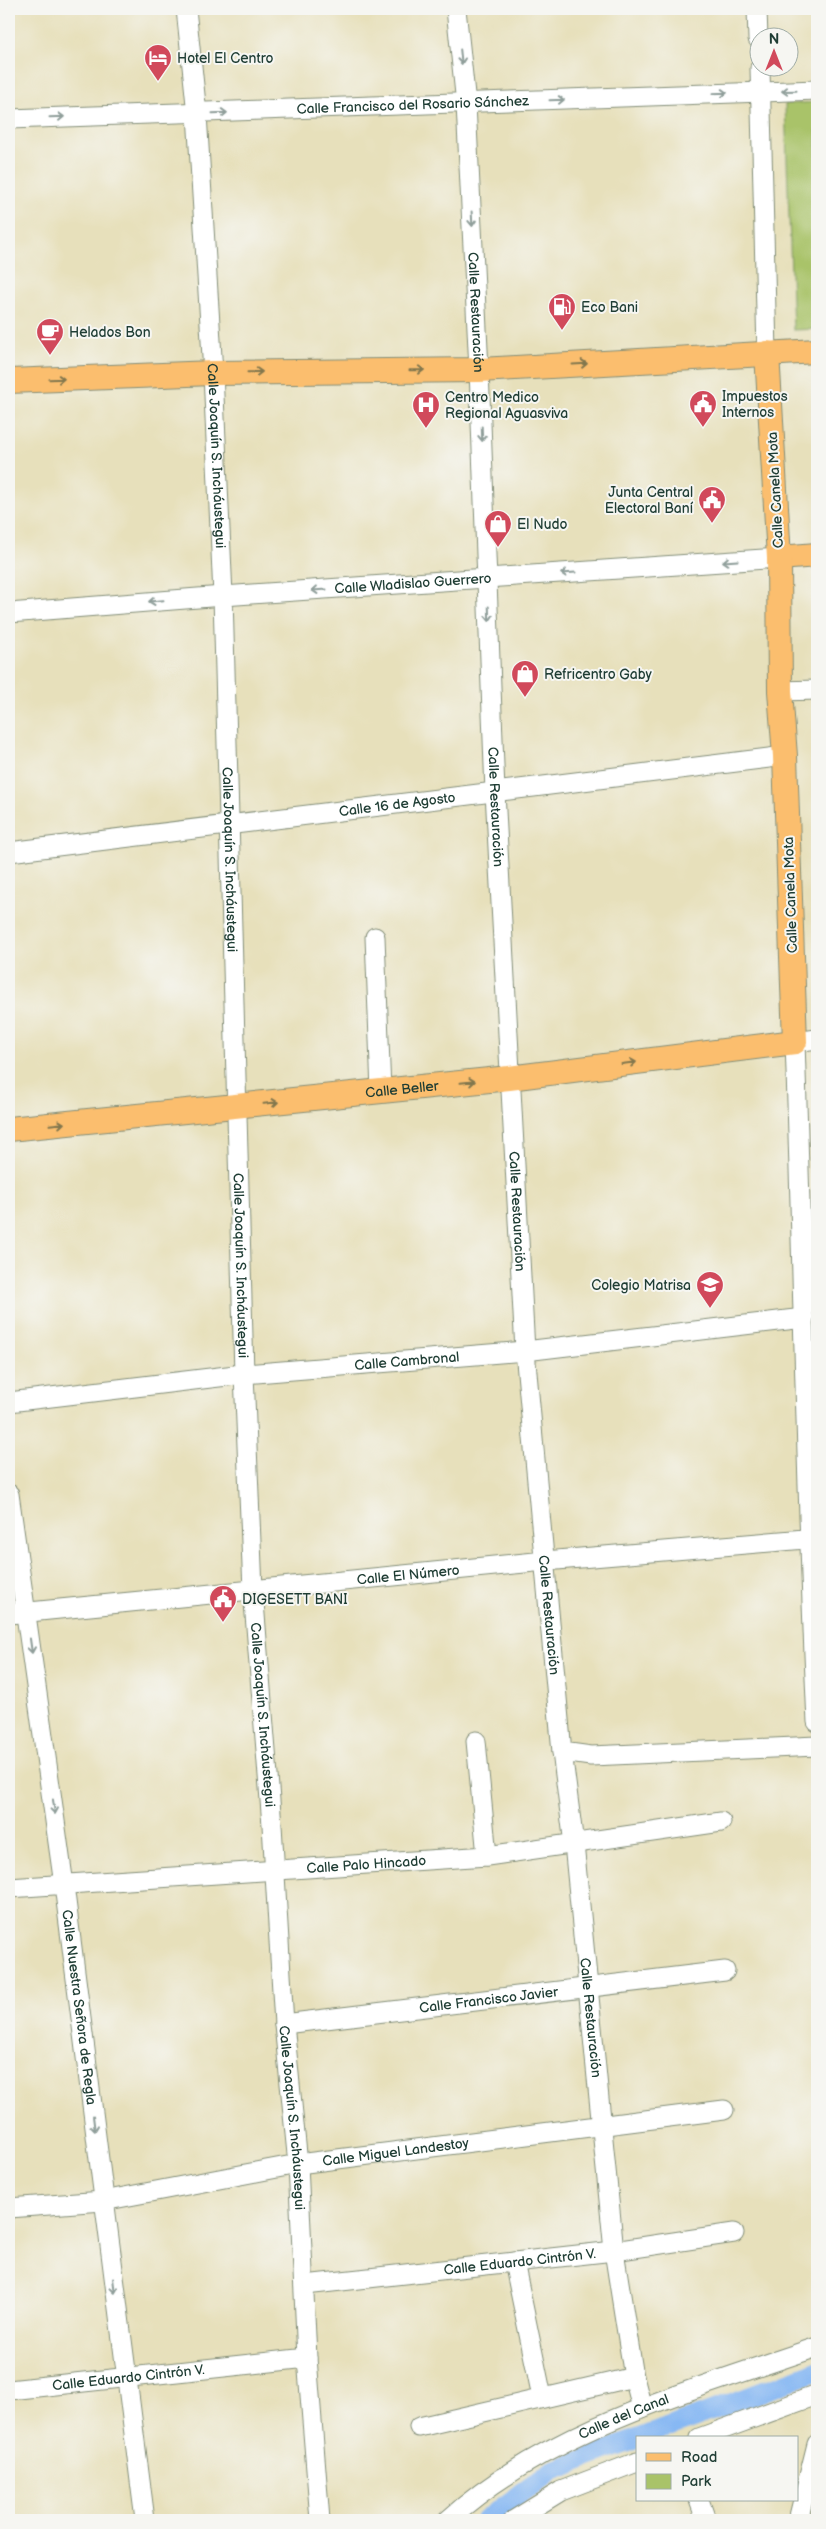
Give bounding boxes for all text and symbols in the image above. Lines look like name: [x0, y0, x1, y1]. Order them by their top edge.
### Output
north arrow: [748, 28, 798, 78]
text: N: [769, 31, 779, 48]
hotel icon: Hotel El Centro: [143, 43, 173, 82]
one-way arrow: [456, 49, 466, 65]
place label: Hotel El Centro: [177, 50, 273, 67]
one-way arrow: [781, 86, 797, 95]
one-way arrow: [711, 88, 727, 98]
street label: Calle Francisco del Rosario Sánchez: [296, 92, 529, 118]
one-way arrow: [548, 95, 565, 105]
one-way arrow: [212, 108, 228, 117]
one-way arrow: [49, 113, 65, 122]
one-way arrow: [467, 211, 476, 227]
street label: Calle Restauración: [464, 252, 487, 373]
fuel station icon: Eco Bani: [547, 292, 577, 331]
place label: Eco Bani: [581, 299, 638, 316]
cafe icon: Helados Bon: [35, 317, 65, 356]
place label: Helados Bon: [69, 324, 151, 341]
one-way arrow: [571, 359, 587, 368]
street label: Calle Joaquín S. Incháustegui: [203, 363, 229, 549]
one-way arrow: [409, 366, 425, 375]
one-way arrow: [246, 367, 263, 377]
one-way arrow: [49, 374, 65, 383]
place label: Impuestos Internos: [722, 388, 788, 421]
place label: Centro Medico Regional Aguasviva: [445, 389, 568, 422]
public building icon: Impuestos Internos: [688, 389, 718, 428]
hospital icon: Centro Medico Regional Aguasviva: [411, 390, 441, 429]
one-way arrow: [477, 426, 487, 442]
street label: Calle Canela Mota: [764, 431, 787, 549]
place label: Junta Central Electoral Baní: [605, 484, 694, 517]
public building icon: Junta Central Electoral Baní: [697, 485, 727, 524]
shop icon: El Nudo: [483, 509, 513, 548]
place label: El Nudo: [517, 516, 567, 533]
one-way arrow: [722, 557, 738, 566]
one-way arrow: [560, 568, 576, 578]
street label: Calle Wladislao Guerrero: [334, 570, 492, 597]
one-way arrow: [311, 585, 327, 594]
one-way arrow: [149, 596, 165, 606]
one-way arrow: [484, 606, 494, 622]
shop icon: Refricentro Gaby: [510, 659, 540, 698]
place label: Refricentro Gaby: [544, 666, 652, 683]
street label: Calle Restauración: [484, 746, 507, 868]
street label: Calle Joaquín S. Incháustegui: [219, 767, 241, 952]
street label: Calle 16 de Agosto: [338, 789, 456, 820]
street label: Calle Canela Mota: [780, 836, 801, 954]
one-way arrow: [621, 1058, 637, 1068]
street label: Calle Beller: [365, 1077, 440, 1102]
one-way arrow: [459, 1077, 475, 1087]
one-way arrow: [263, 1098, 279, 1108]
one-way arrow: [49, 1119, 65, 1129]
street label: Calle Restauración: [505, 1151, 529, 1272]
street label: Calle Joaquín S. Incháustegui: [230, 1173, 252, 1358]
school or university icon: Colegio Matrisa: [695, 1270, 725, 1309]
place label: Colegio Matrisa: [591, 1277, 691, 1294]
street label: Calle Cambronal: [354, 1348, 460, 1374]
street label: Calle Restauración: [535, 1554, 563, 1676]
street label: Calle El Número: [356, 1562, 460, 1589]
public building icon: DIGESETT BANI: [208, 1584, 238, 1623]
place label: DIGESETT BANI: [242, 1591, 348, 1608]
street label: Calle Joaquín S. Incháustegui: [247, 1622, 279, 1808]
one-way arrow: [27, 1638, 37, 1654]
one-way arrow: [49, 1799, 59, 1815]
street label: Calle Palo Hincado: [306, 1852, 427, 1877]
street label: Calle Nuestra Señora de Regla: [58, 1908, 100, 2106]
street label: Calle Restauración: [576, 1957, 605, 2079]
street label: Calle Francisco Javier: [418, 1983, 560, 2017]
street label: Calle Joaquín S. Incháustegui: [275, 2025, 308, 2210]
one-way arrow: [89, 2116, 99, 2132]
street label: Calle Miguel Landestoy: [321, 2134, 470, 2170]
street label: Calle Eduardo Cintrón V.: [443, 2245, 597, 2279]
one-way arrow: [109, 2277, 119, 2293]
street label: Calle Eduardo Cintrón V.: [51, 2361, 206, 2394]
street label: Calle del Canal: [576, 2391, 671, 2443]
legend: [636, 2436, 798, 2502]
text: Road: [681, 2448, 717, 2467]
text: Park: [681, 2472, 712, 2491]

